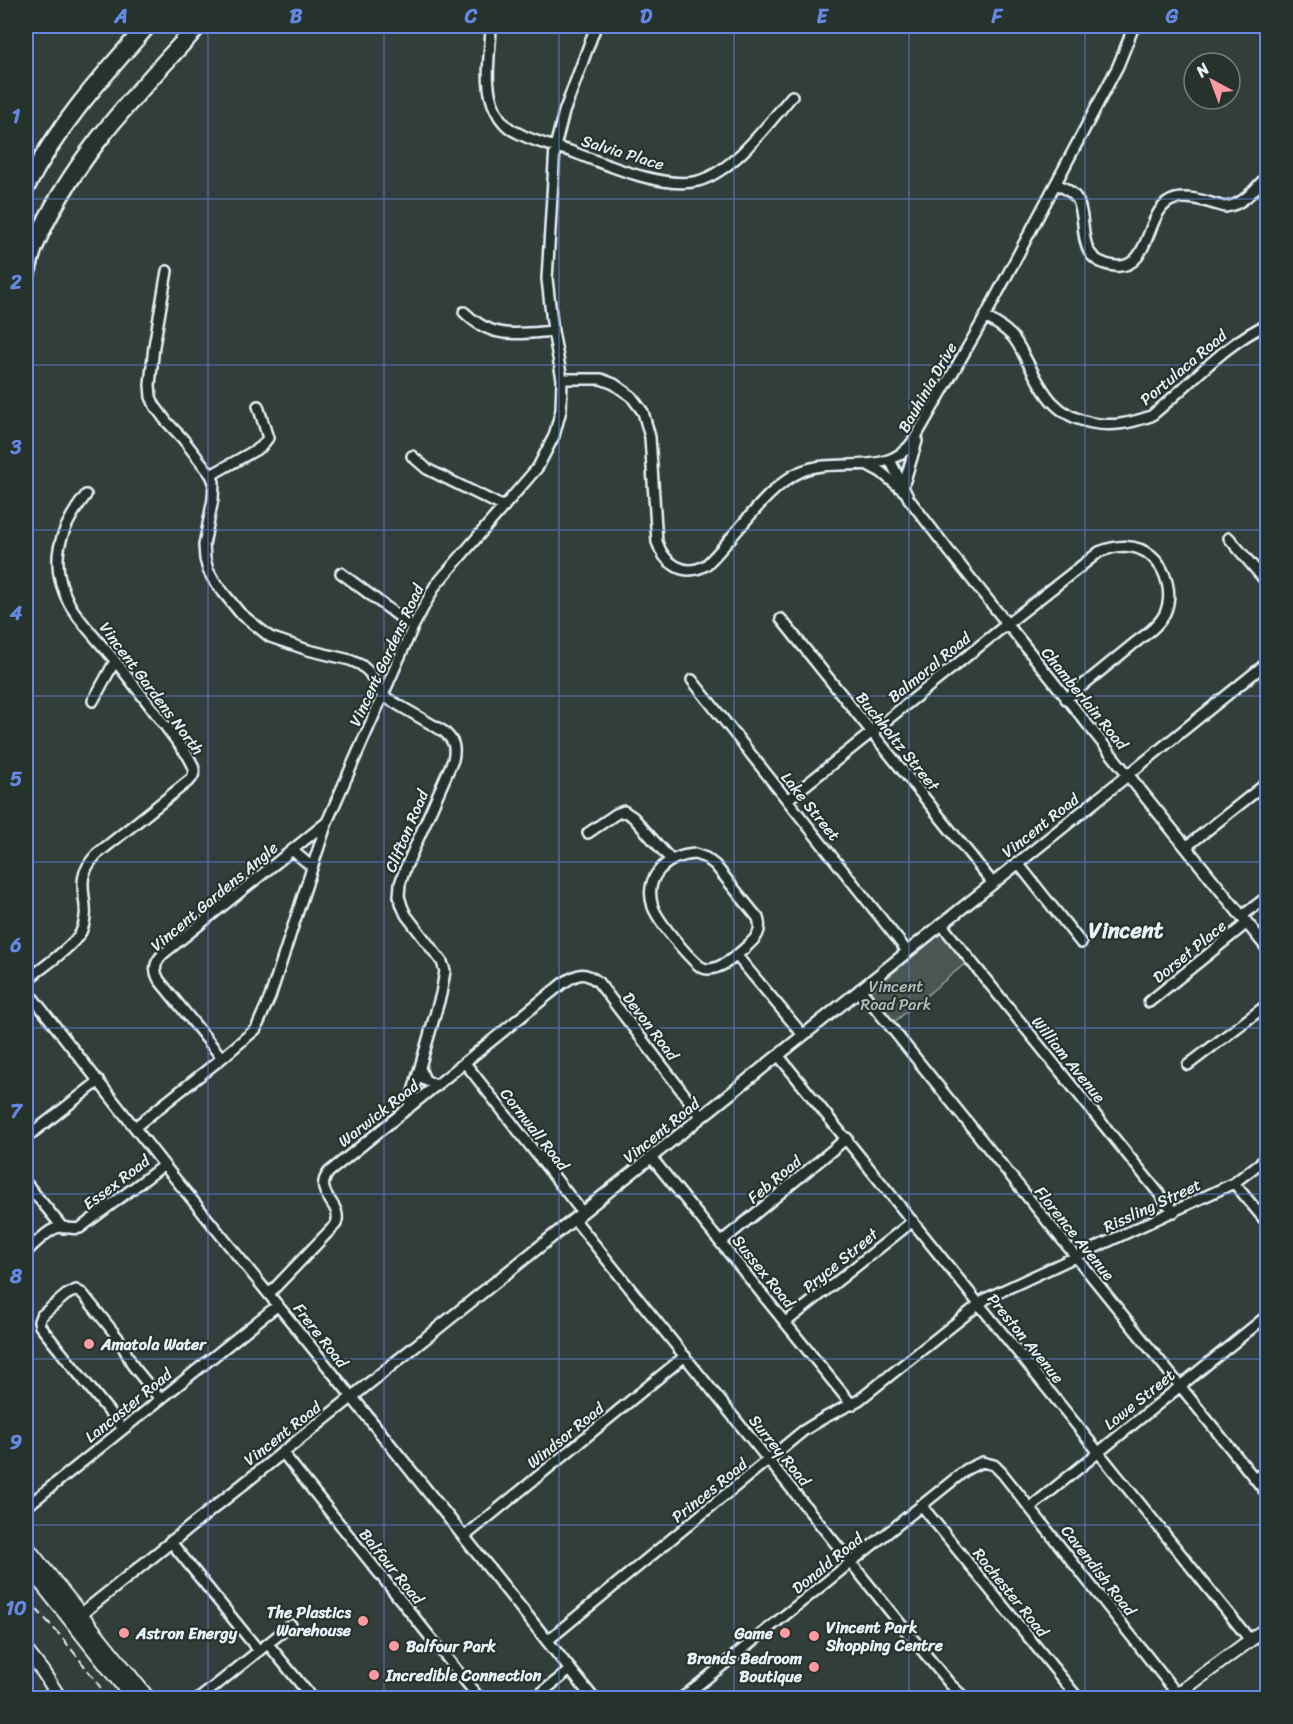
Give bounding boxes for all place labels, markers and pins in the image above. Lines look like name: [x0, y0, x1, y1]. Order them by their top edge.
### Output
place label: Amatola Water: [100, 1330, 207, 1359]
marker: Amatola Water: [82, 1337, 96, 1351]
place label: The Plastics Warehouse: [267, 1598, 352, 1645]
place label: Vincent Park Shopping Centre: [825, 1613, 944, 1660]
marker: The Plastics Warehouse: [356, 1614, 370, 1628]
place label: Astron Energy: [135, 1619, 238, 1648]
place label: Game: [733, 1619, 774, 1648]
marker: Astron Energy: [117, 1626, 131, 1640]
marker: Game: [778, 1626, 792, 1640]
marker: Vincent Park Shopping Centre: [807, 1629, 821, 1643]
place label: Balfour Park: [406, 1632, 496, 1661]
marker: Balfour Park: [387, 1639, 401, 1653]
place label: Brands Bedroom Boutique: [687, 1644, 803, 1691]
marker: Brands Bedroom Boutique: [807, 1660, 821, 1674]
place label: Incredible Connection: [385, 1661, 542, 1690]
marker: Incredible Connection: [367, 1668, 381, 1682]

